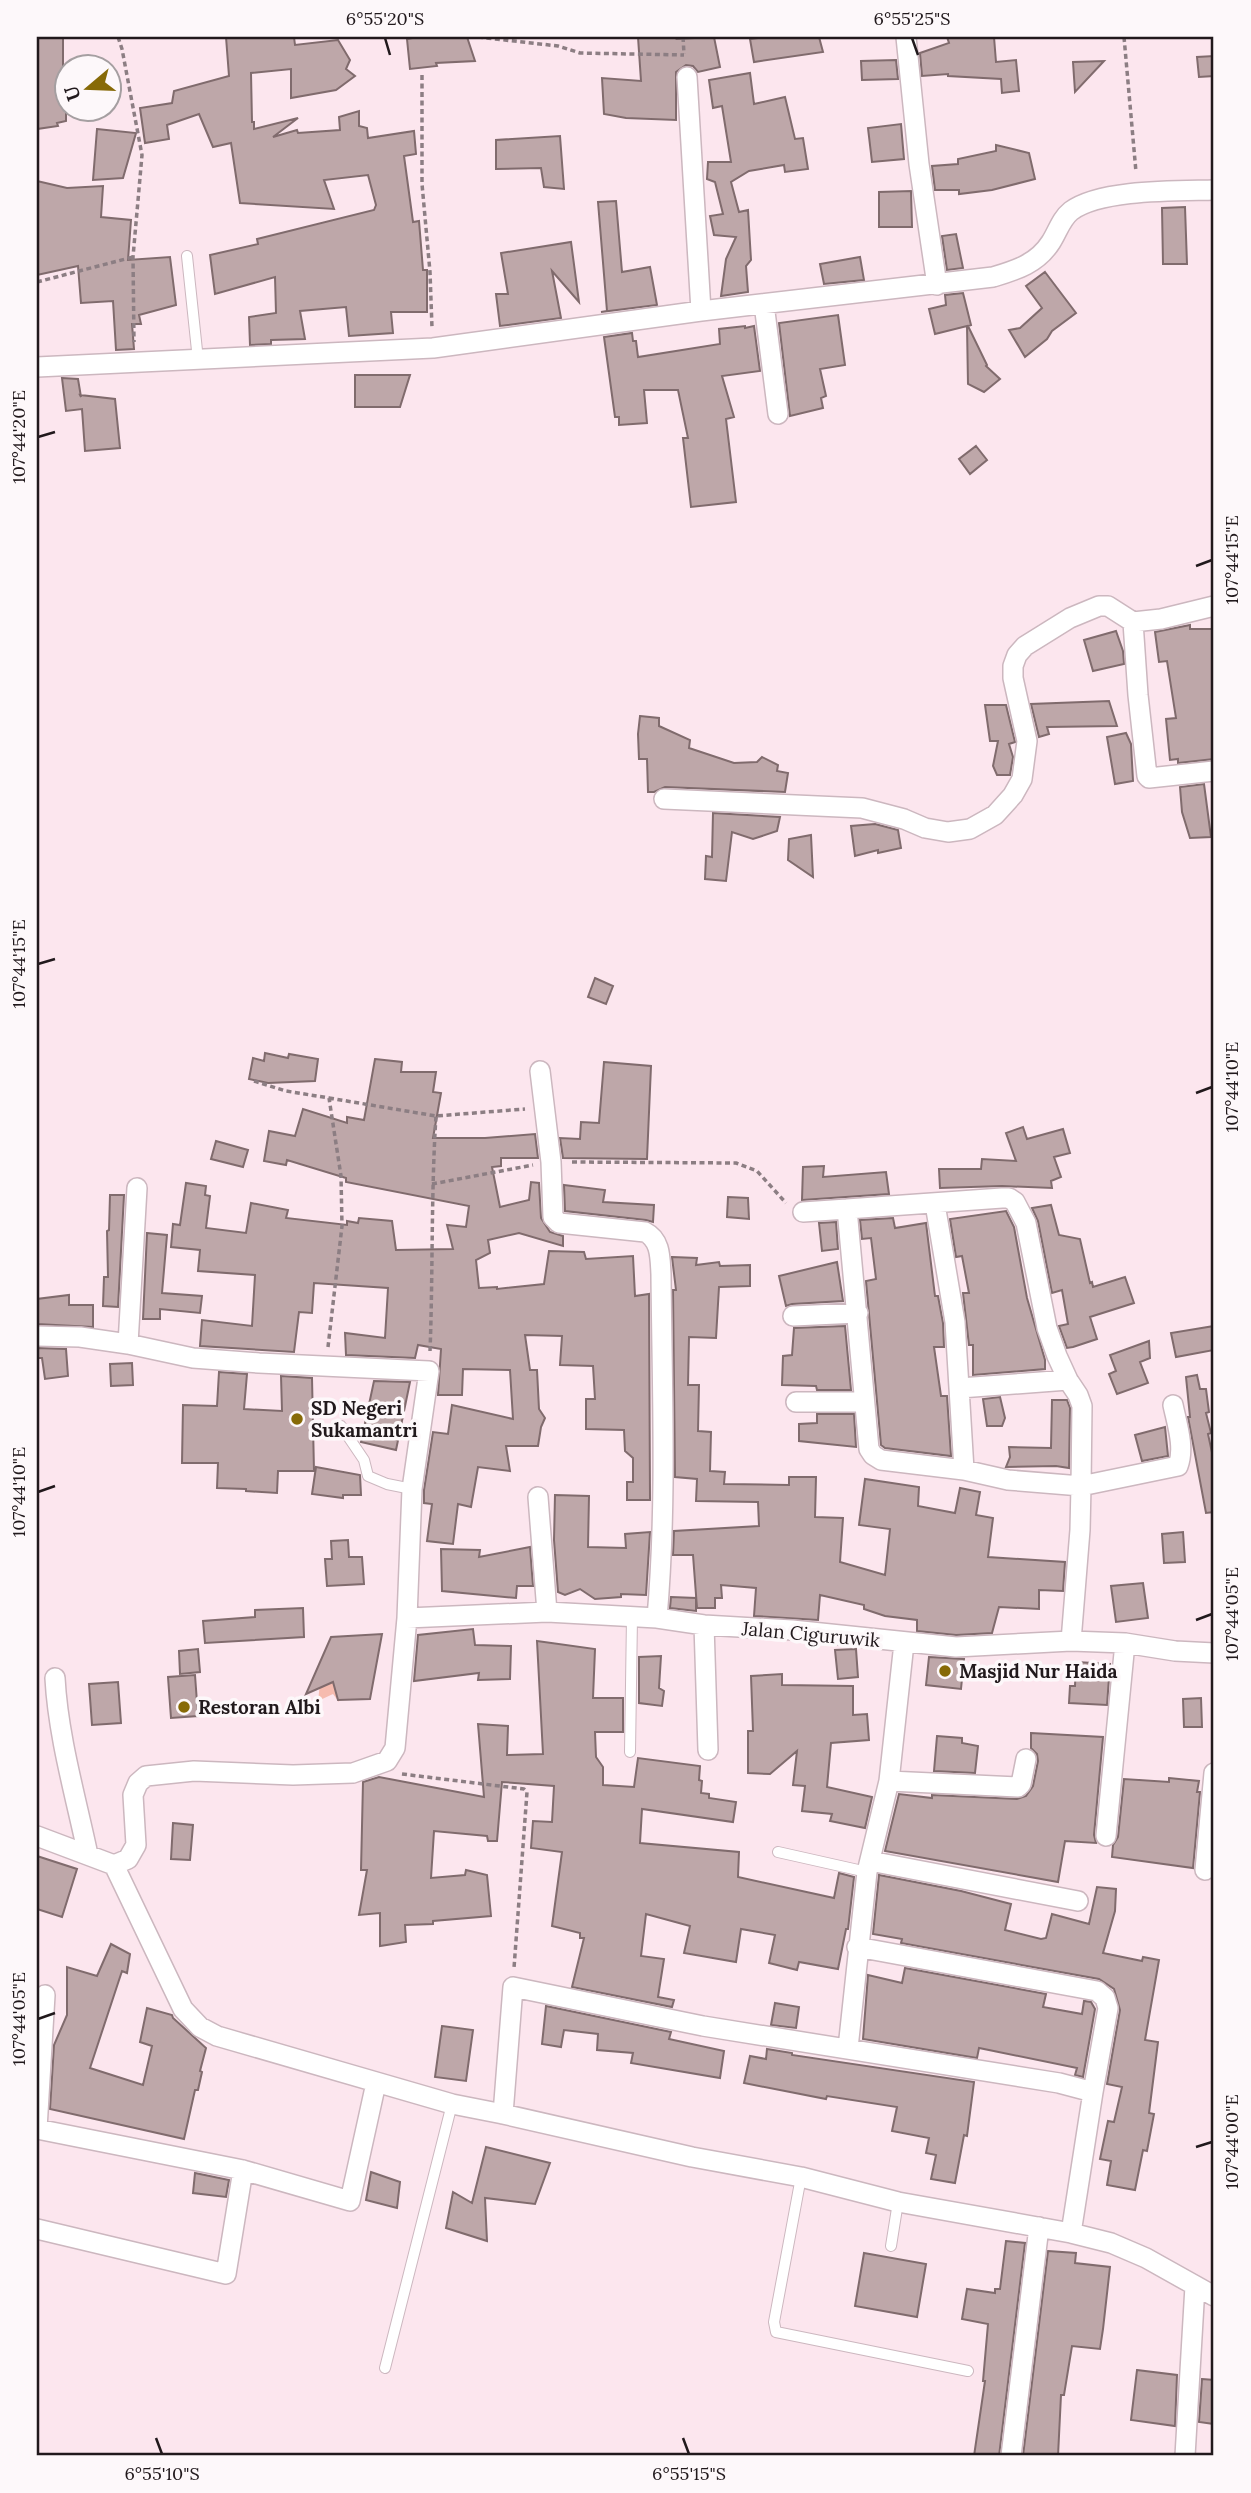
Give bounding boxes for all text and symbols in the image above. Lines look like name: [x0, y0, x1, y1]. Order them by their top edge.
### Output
text: 6°55'20"S: [346, 7, 424, 30]
text: 6°55'25"S: [874, 7, 950, 30]
north arrow: [52, 52, 122, 122]
text: U: [58, 83, 86, 104]
text: 107°44'20"E: [7, 390, 30, 484]
text: 107°44'15"E: [1220, 515, 1243, 605]
text: 107°44'15"E: [7, 919, 30, 1009]
text: 107°44'10"E: [1220, 1042, 1243, 1132]
place label: SD Negeri Sukamantri: [311, 1396, 418, 1442]
marker: SD Negeri Sukamantri: [289, 1411, 305, 1427]
text: 107°44'10"E: [7, 1447, 30, 1537]
text: 107°44'05"E: [1220, 1567, 1243, 1661]
street label: Jalan Ciguruwik: [740, 1616, 882, 1652]
place label: Masjid Nur Haida: [959, 1659, 1117, 1683]
marker: Masjid Nur Haida: [937, 1663, 953, 1679]
place label: Restoran Albi: [198, 1695, 321, 1719]
marker: Restoran Albi: [176, 1699, 192, 1715]
text: 107°44'05"E: [7, 1972, 30, 2066]
text: 107°44'00"E: [1220, 2094, 1243, 2190]
text: 6°55'10"S: [124, 2462, 200, 2485]
text: 6°55'15"S: [652, 2462, 726, 2485]

